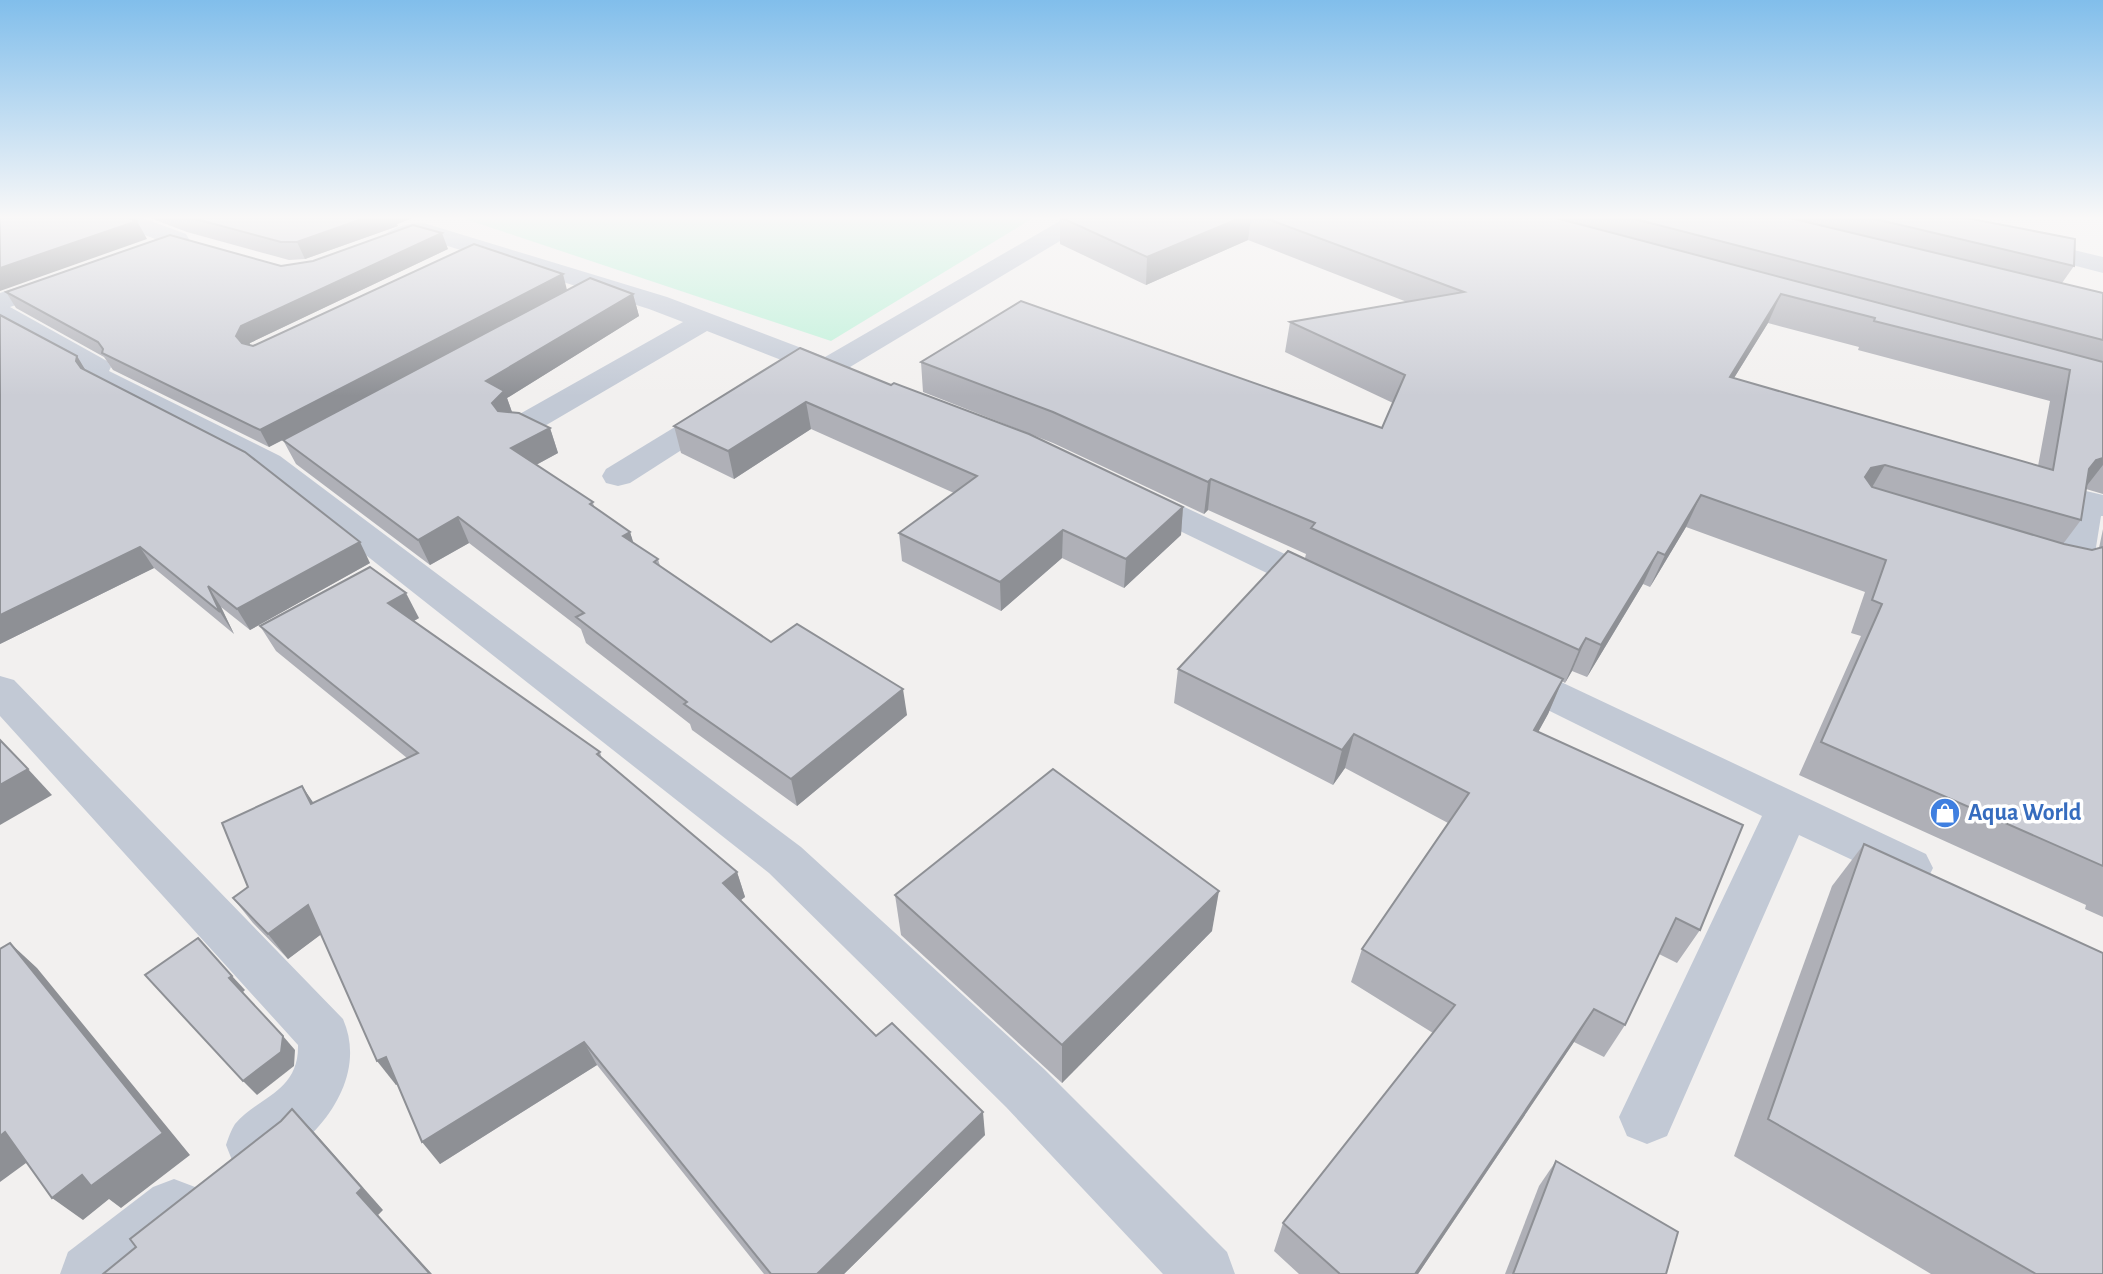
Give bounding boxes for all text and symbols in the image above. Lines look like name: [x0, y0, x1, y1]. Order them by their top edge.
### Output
shop icon: Aqua World: [1928, 796, 1962, 830]
place label: Aqua World: [1968, 801, 2082, 825]

